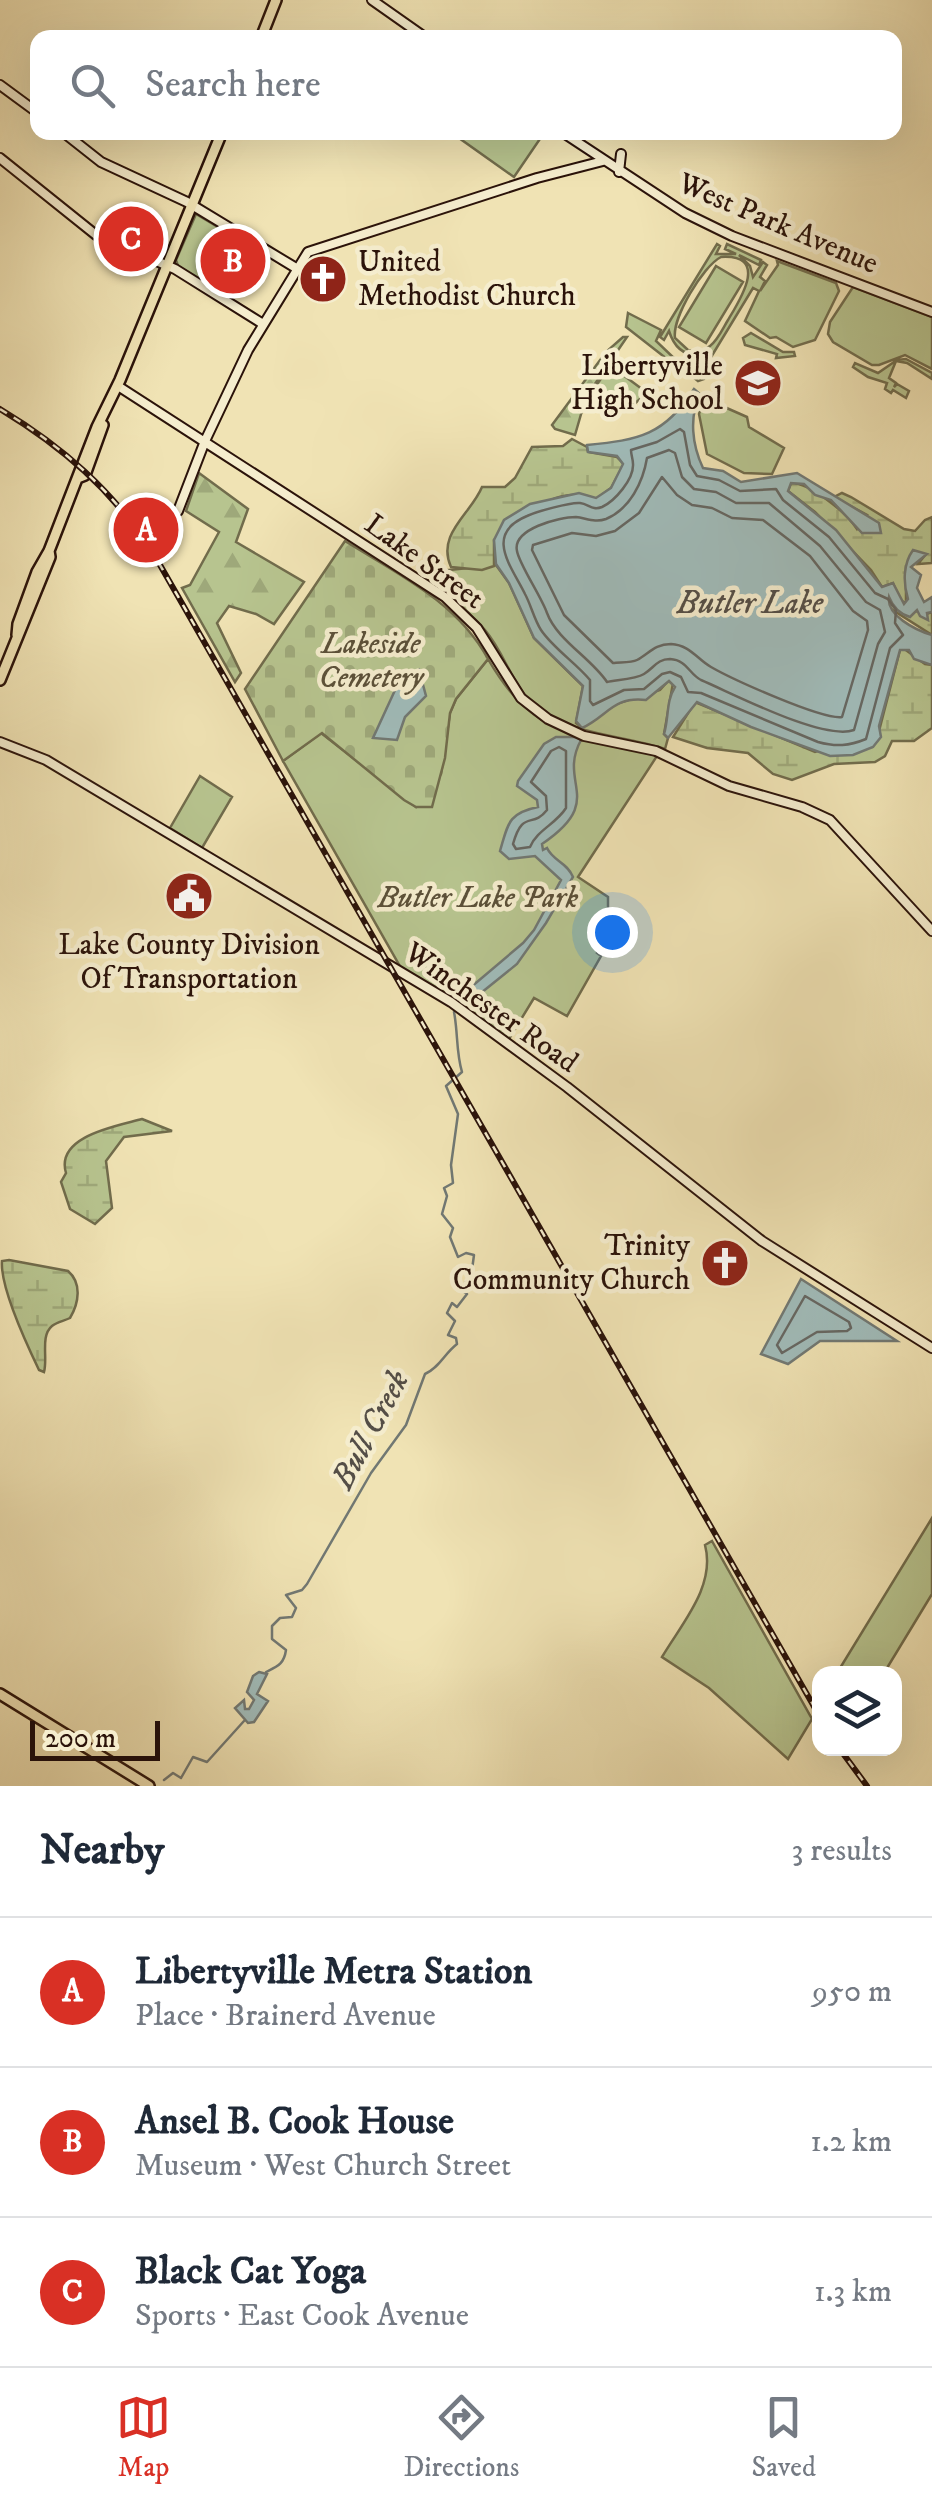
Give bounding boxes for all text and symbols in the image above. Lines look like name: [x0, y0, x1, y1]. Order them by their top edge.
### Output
search box: [30, 30, 902, 140]
icon: search: [65, 58, 120, 113]
text: Search here: [145, 61, 321, 109]
street label: West Park Avenue: [672, 165, 883, 283]
pin: C: [98, 202, 164, 276]
pin: B: [200, 224, 266, 298]
place label: United Methodist Church: [358, 244, 576, 315]
church icon: United Methodist Church: [297, 253, 349, 305]
place label: Libertyville High School: [571, 348, 723, 419]
school or university icon: Libertyville High School: [732, 357, 784, 409]
pin: A: [114, 492, 178, 568]
street label: Lake Street: [357, 506, 491, 618]
water label: Butler Lake: [676, 584, 824, 624]
park label: Lakeside Cemetery: [319, 626, 426, 697]
public building icon: Lake County Division Of Transportation: [163, 870, 215, 922]
park label: Butler Lake Park: [377, 880, 579, 917]
your location: [587, 907, 638, 958]
place label: Lake County Division Of Transportation: [58, 927, 320, 998]
street label: Winchester Road: [396, 934, 585, 1082]
place label: Trinity Community Church: [453, 1228, 691, 1299]
church icon: Trinity Community Church: [699, 1237, 751, 1289]
water label: Bull Creek: [323, 1363, 419, 1497]
map controls: [812, 1666, 902, 1756]
button: layers: [812, 1666, 902, 1756]
scale bar: [30, 1716, 160, 1760]
text: 200 m: [45, 1721, 116, 1756]
text: Nearby: [40, 1825, 164, 1877]
text: 3 results: [791, 1831, 892, 1871]
text: Libertyville Metra Station: [135, 1948, 532, 1996]
text: A: [62, 1972, 83, 2012]
text: 950 m: [812, 1972, 892, 2012]
text: Place · Brainerd Avenue: [135, 1996, 436, 2036]
text: Ansel B. Cook House: [135, 2098, 454, 2146]
text: B: [62, 2122, 83, 2162]
text: 1.2 km: [810, 2122, 892, 2162]
text: Museum · West Church Street: [135, 2146, 511, 2186]
text: Black Cat Yoga: [135, 2248, 366, 2296]
text: C: [62, 2272, 83, 2312]
text: 1.3 km: [814, 2272, 892, 2312]
text: Sports · East Cook Avenue: [135, 2296, 469, 2336]
tab: Map: [116, 2390, 171, 2485]
tab: Directions: [403, 2390, 519, 2485]
tab: Saved: [752, 2390, 816, 2485]

